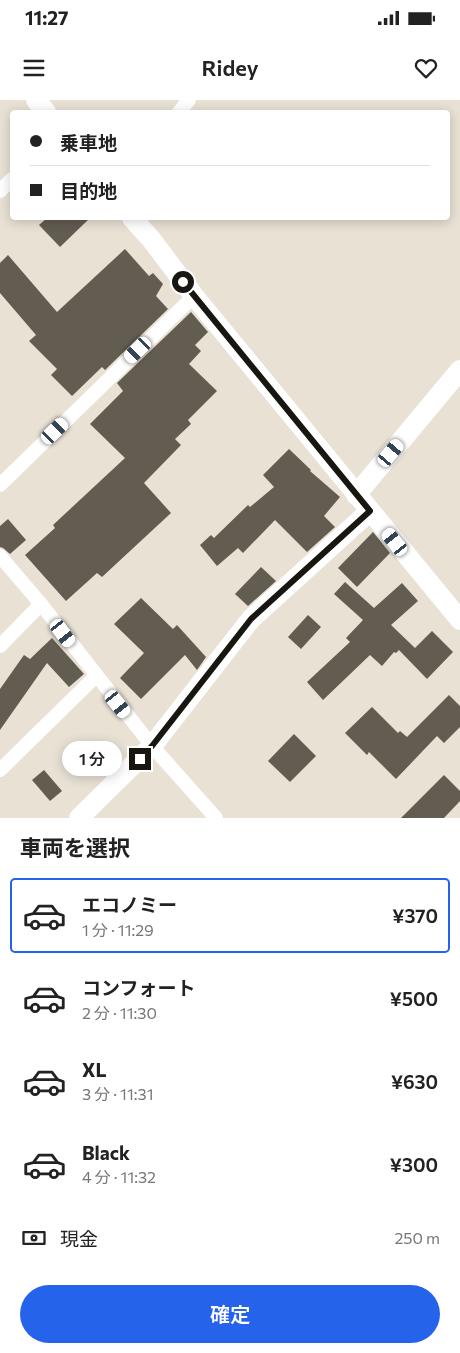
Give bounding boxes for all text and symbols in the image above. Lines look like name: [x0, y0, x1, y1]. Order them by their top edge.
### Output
text: 11:27: [25, 6, 68, 29]
icon: menu: [20, 54, 48, 82]
text: Ridey: [202, 54, 258, 81]
icon: heart: [412, 54, 440, 82]
text: 乗車地: [60, 131, 117, 154]
text: 目的地: [60, 179, 117, 202]
route start: [172, 271, 194, 293]
car: [121, 334, 154, 366]
car: [38, 415, 71, 447]
car: [375, 437, 406, 469]
car: [379, 526, 410, 558]
car: [47, 617, 78, 649]
car: [102, 688, 133, 720]
callout: 1 分: [62, 742, 122, 776]
route end: [129, 748, 151, 770]
text: 1 分: [79, 749, 105, 768]
text: 車両を選択: [20, 834, 130, 861]
icon: car: [22, 893, 67, 938]
text: エコノミー: [82, 893, 177, 916]
text: ¥370: [392, 904, 438, 927]
text: 1 分 · 11:29: [82, 920, 154, 939]
icon: car: [22, 976, 67, 1021]
text: コンフォート: [82, 976, 195, 999]
text: ¥500: [390, 987, 438, 1010]
text: 2 分 · 11:30: [82, 1003, 157, 1022]
text: XL: [82, 1058, 107, 1081]
icon: car: [22, 1059, 67, 1104]
text: ¥630: [391, 1070, 438, 1093]
text: 3 分 · 11:31: [82, 1084, 154, 1103]
text: Black: [82, 1141, 130, 1164]
icon: car: [22, 1142, 67, 1187]
text: ¥300: [390, 1153, 438, 1176]
text: 4 分 · 11:32: [82, 1167, 156, 1186]
icon: cash: [20, 1224, 48, 1252]
text: 現金: [60, 1227, 98, 1250]
text: 250 m: [394, 1228, 440, 1247]
button: 確定: [20, 1285, 440, 1343]

